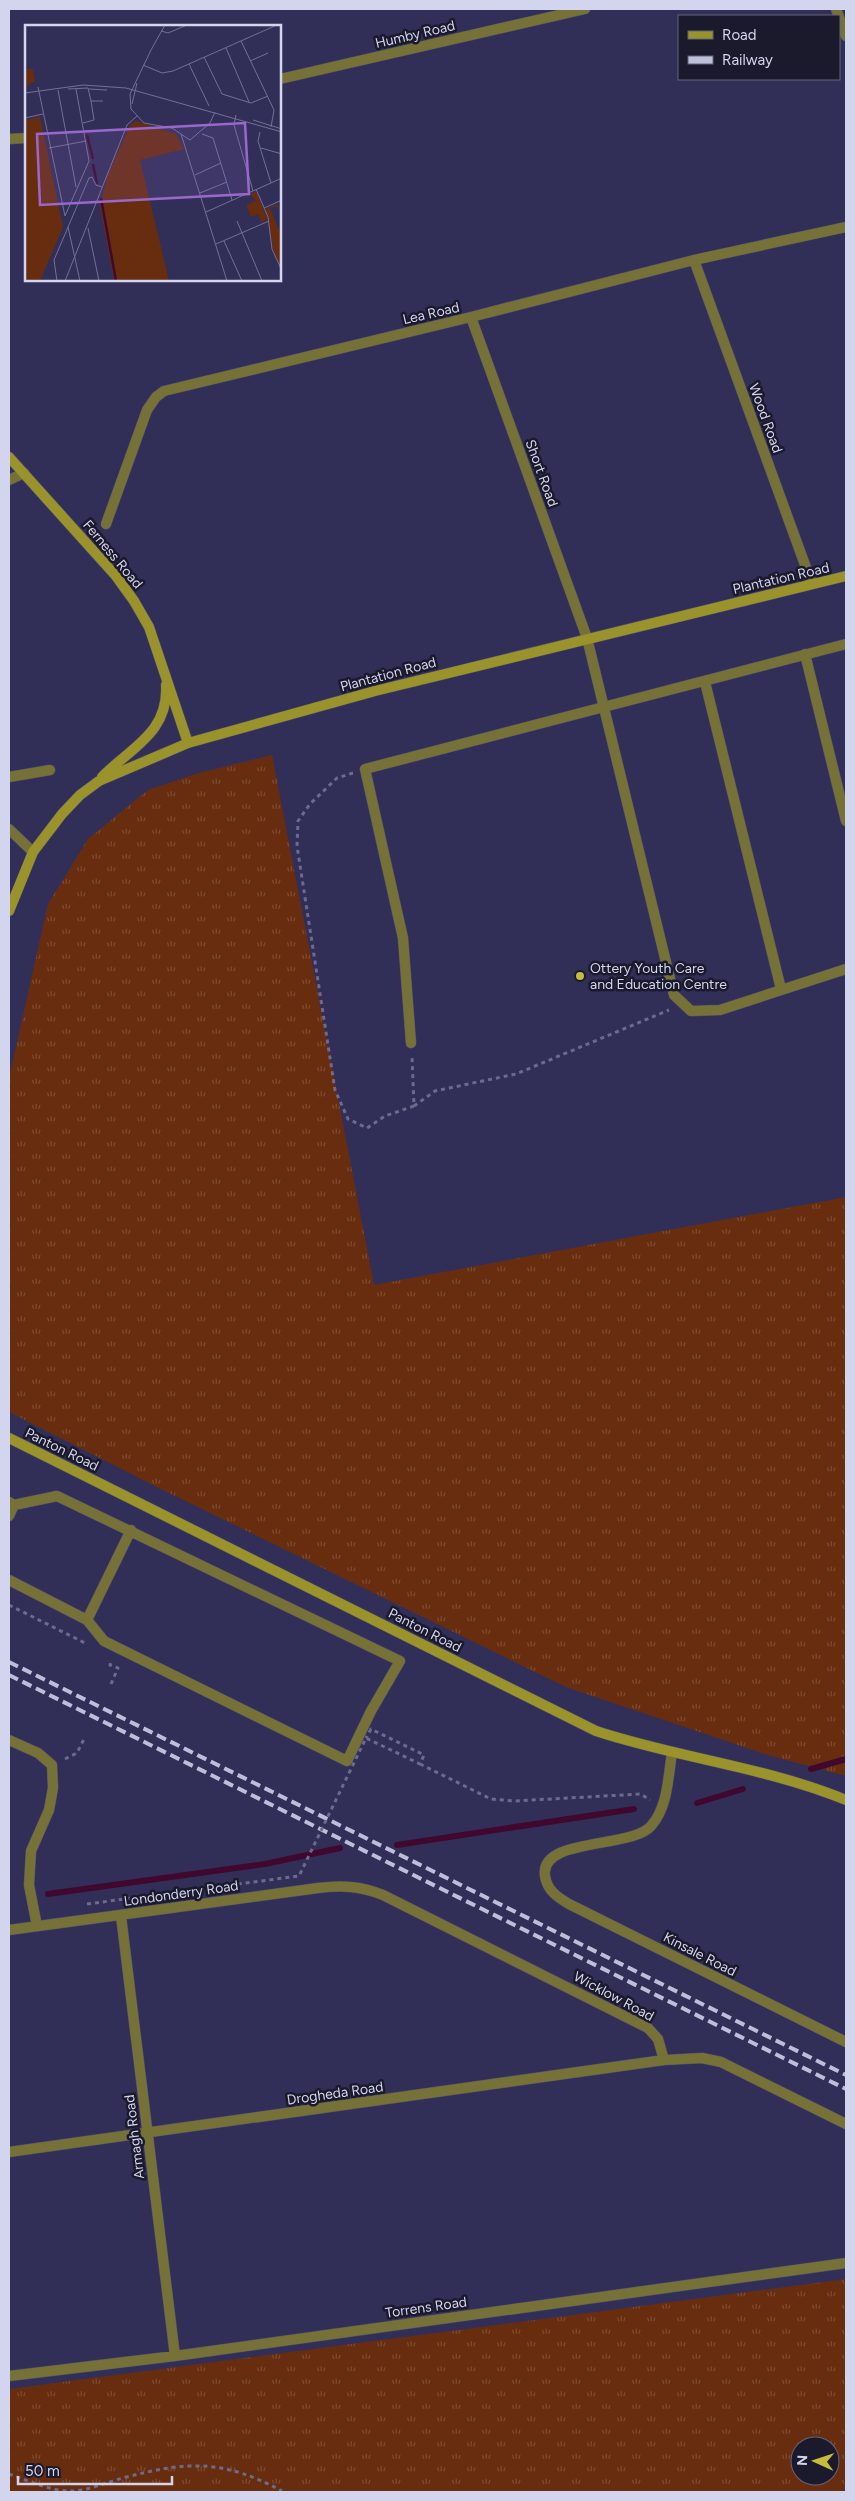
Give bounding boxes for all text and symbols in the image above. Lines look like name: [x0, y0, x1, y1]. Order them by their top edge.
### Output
legend: [678, 15, 840, 80]
street label: Humby Road: [374, 17, 457, 52]
inset map: [25, 25, 281, 281]
text: Road: [722, 26, 757, 44]
text: Railway: [722, 51, 773, 69]
street label: Lea Road: [401, 299, 461, 328]
street label: Wood Road: [745, 381, 786, 455]
street label: Short Road: [522, 437, 562, 509]
street label: Ferness Road: [79, 517, 146, 592]
street label: Plantation Road: [731, 559, 831, 598]
street label: Plantation Road: [338, 653, 438, 695]
place label: Ottery Youth Care and Education Centre: [590, 960, 727, 993]
marker: Ottery Youth Care and Education Centre: [574, 970, 586, 982]
street label: Panton Road: [22, 1424, 101, 1475]
street label: Panton Road: [385, 1605, 464, 1656]
street label: Londonderry Road: [123, 1877, 240, 1910]
street label: Kinsale Road: [660, 1929, 739, 1980]
street label: Wicklow Road: [571, 1968, 657, 2025]
street label: Drogheda Road: [286, 2078, 384, 2109]
street label: Armagh Road: [121, 2094, 148, 2180]
street label: Torrens Road: [384, 2293, 468, 2322]
north arrow: [790, 2436, 840, 2486]
scale bar: [18, 2454, 171, 2486]
text: N: [794, 2454, 811, 2466]
text: 50 m: [25, 2462, 60, 2480]

